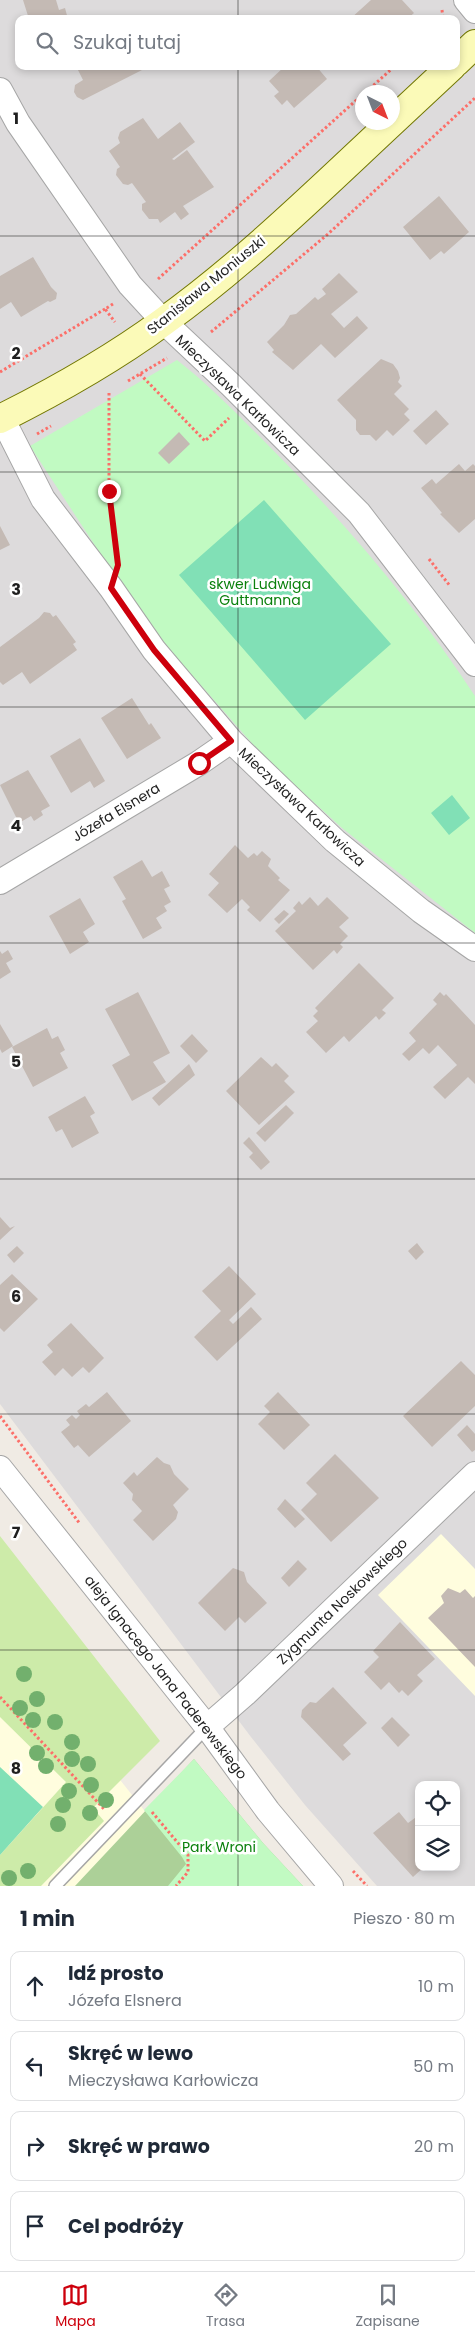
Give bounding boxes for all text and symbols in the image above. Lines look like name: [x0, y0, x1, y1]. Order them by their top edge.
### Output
search box: [15, 15, 460, 70]
icon: search: [33, 29, 61, 57]
text: Szukaj tutaj: [73, 29, 181, 56]
north arrow: [355, 85, 400, 130]
text: 1: [13, 107, 19, 130]
street label: Stanisława Moniuszki: [143, 231, 269, 339]
street label: Mieczysława Karłowicza: [171, 330, 305, 460]
text: 2: [11, 342, 21, 365]
route end: [98, 480, 121, 503]
park label: skwer Ludwiga Guttmanna: [209, 574, 311, 610]
text: 3: [11, 578, 21, 601]
street label: Mieczysława Karłowicza: [234, 743, 370, 871]
route start: [188, 752, 211, 775]
street label: Józefa Elsnera: [68, 778, 164, 846]
text: 4: [11, 814, 22, 837]
text: 5: [11, 1050, 21, 1073]
text: 6: [11, 1285, 21, 1308]
text: 7: [12, 1521, 21, 1544]
street label: Zygmunta Noskowskiego: [272, 1533, 412, 1669]
street label: aleja Ignacego Jana Paderewskiego: [80, 1571, 252, 1783]
text: 8: [11, 1757, 21, 1780]
map controls: [415, 1781, 460, 1871]
button: locate: [415, 1781, 460, 1826]
button: layers: [415, 1826, 460, 1871]
park label: Park Wroni: [182, 1837, 256, 1857]
text: 1 min: [20, 1904, 75, 1933]
text: Pieszo · 80 m: [353, 1907, 455, 1930]
text: Idź prosto: [68, 1960, 164, 1987]
icon: ahead: [21, 1972, 49, 2000]
text: 10 m: [418, 1975, 454, 1998]
text: Józefa Elsnera: [68, 1989, 182, 2012]
text: Skręć w lewo: [68, 2040, 193, 2067]
icon: left: [21, 2052, 49, 2080]
text: 50 m: [413, 2055, 454, 2078]
text: Mieczysława Karłowicza: [68, 2069, 259, 2092]
icon: right: [21, 2132, 49, 2160]
text: Skręć w prawo: [68, 2133, 210, 2160]
text: 20 m: [414, 2135, 454, 2158]
icon: arrive: [21, 2212, 49, 2240]
text: Cel podróży: [68, 2213, 183, 2240]
tab: Mapa: [55, 2281, 96, 2332]
tab: Trasa: [206, 2281, 245, 2332]
tab: Zapisane: [355, 2281, 420, 2332]

